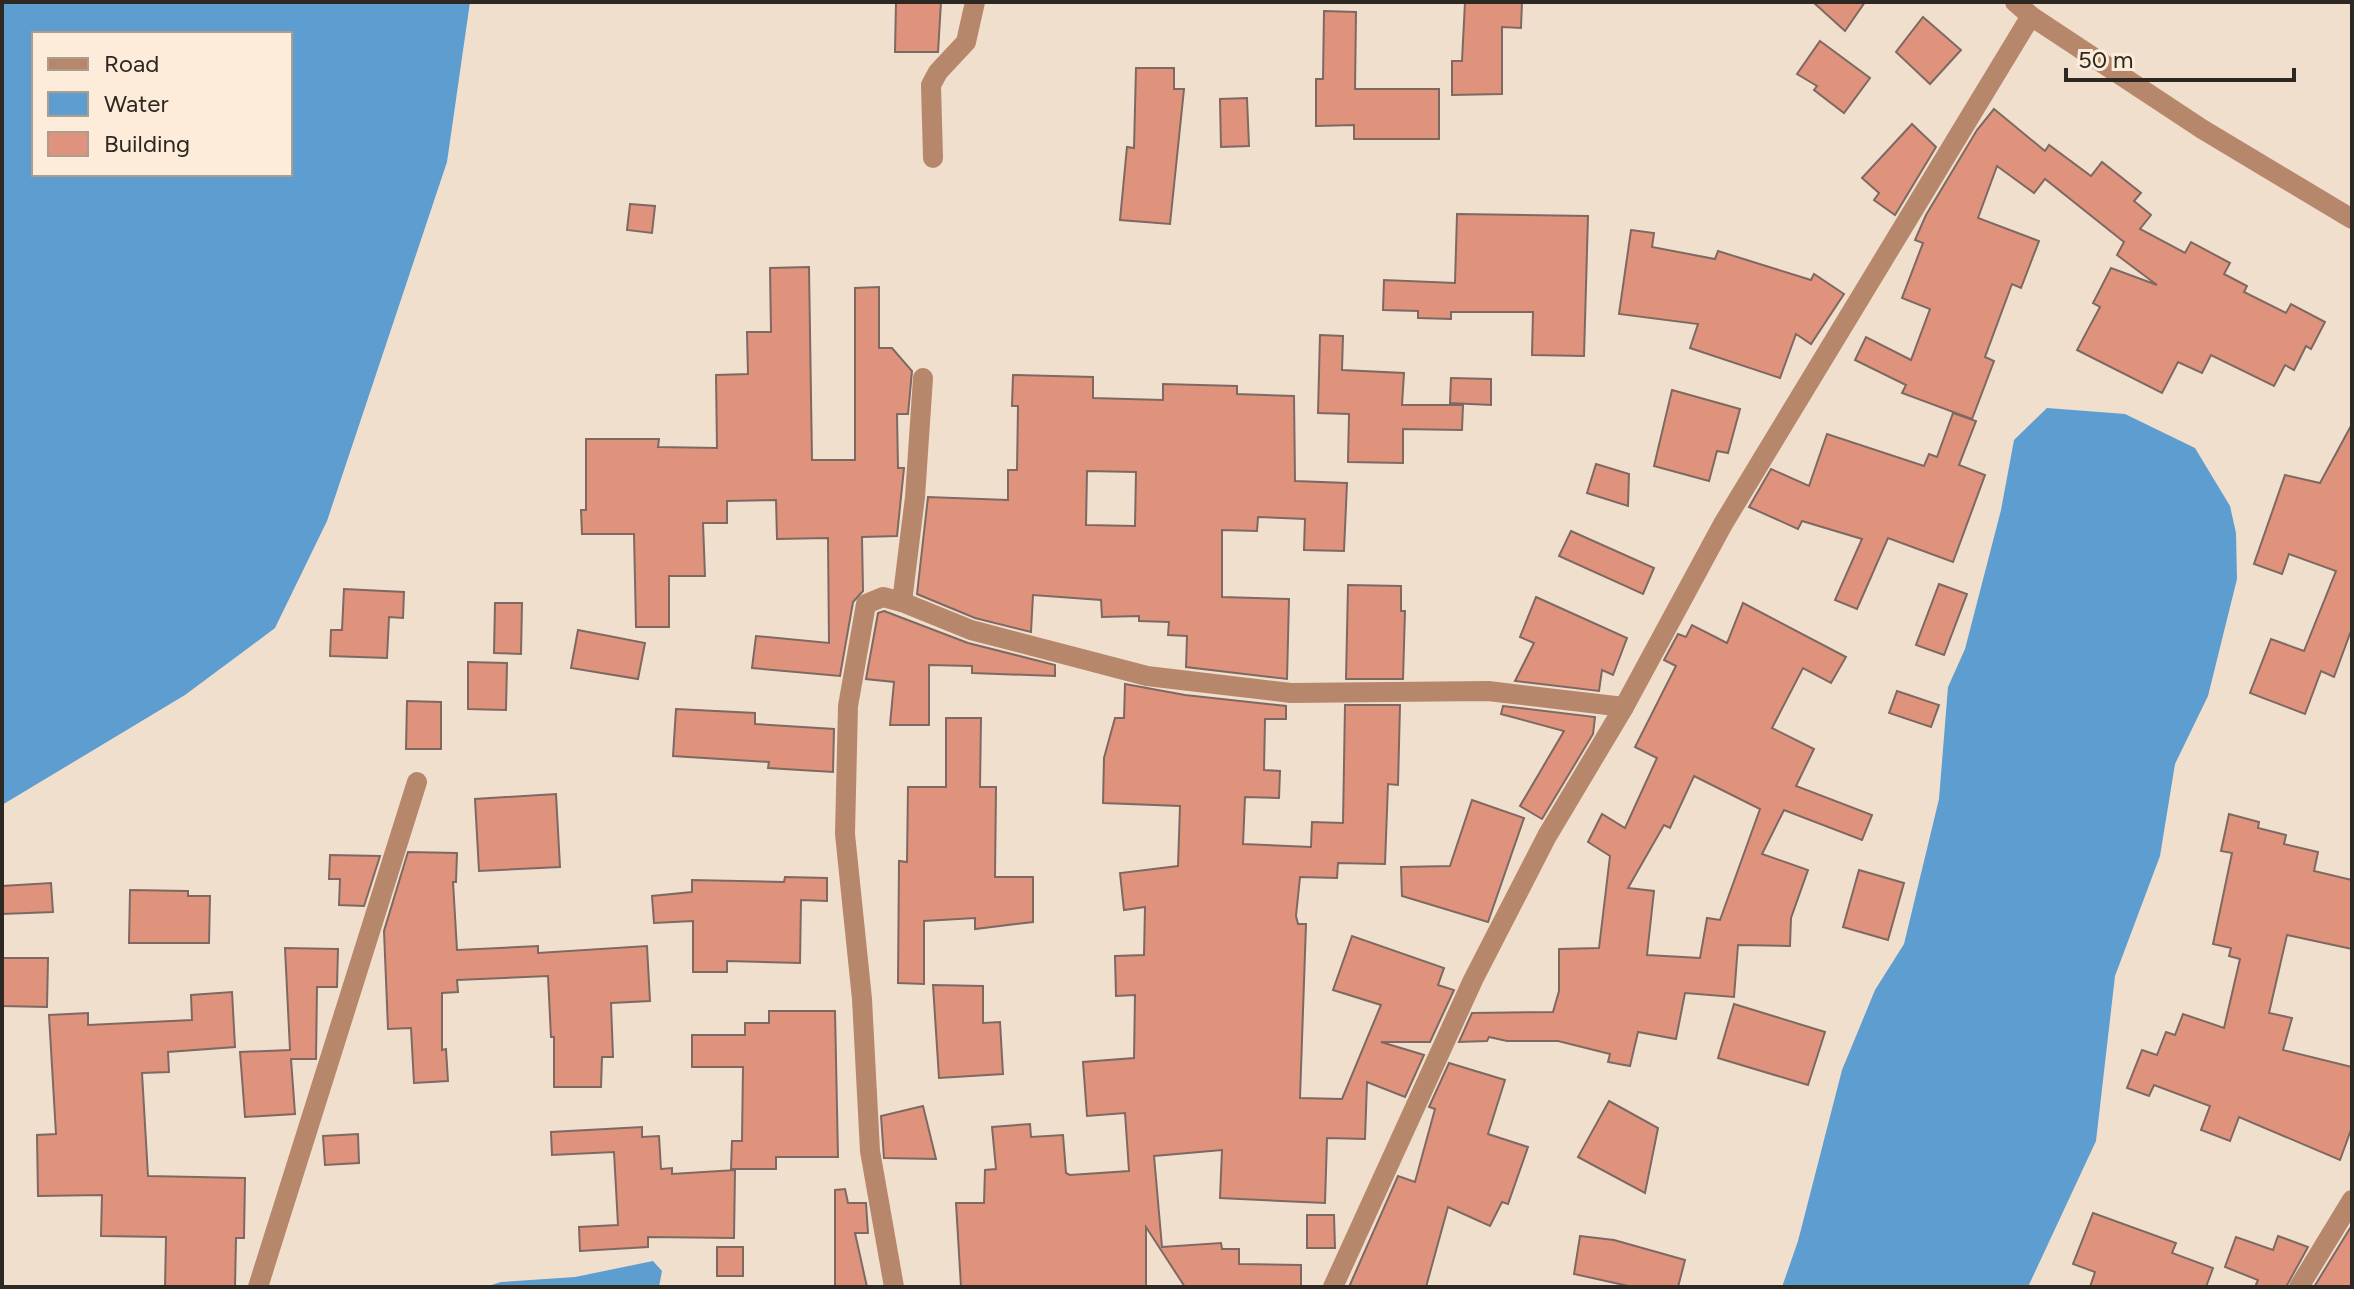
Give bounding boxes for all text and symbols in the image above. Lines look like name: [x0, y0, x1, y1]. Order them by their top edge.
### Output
legend: [32, 32, 292, 176]
scale bar: [2066, 32, 2294, 82]
text: 50 m: [2078, 45, 2134, 74]
text: Road: [104, 49, 159, 78]
text: Water: [104, 89, 169, 118]
text: Building: [104, 129, 190, 158]

